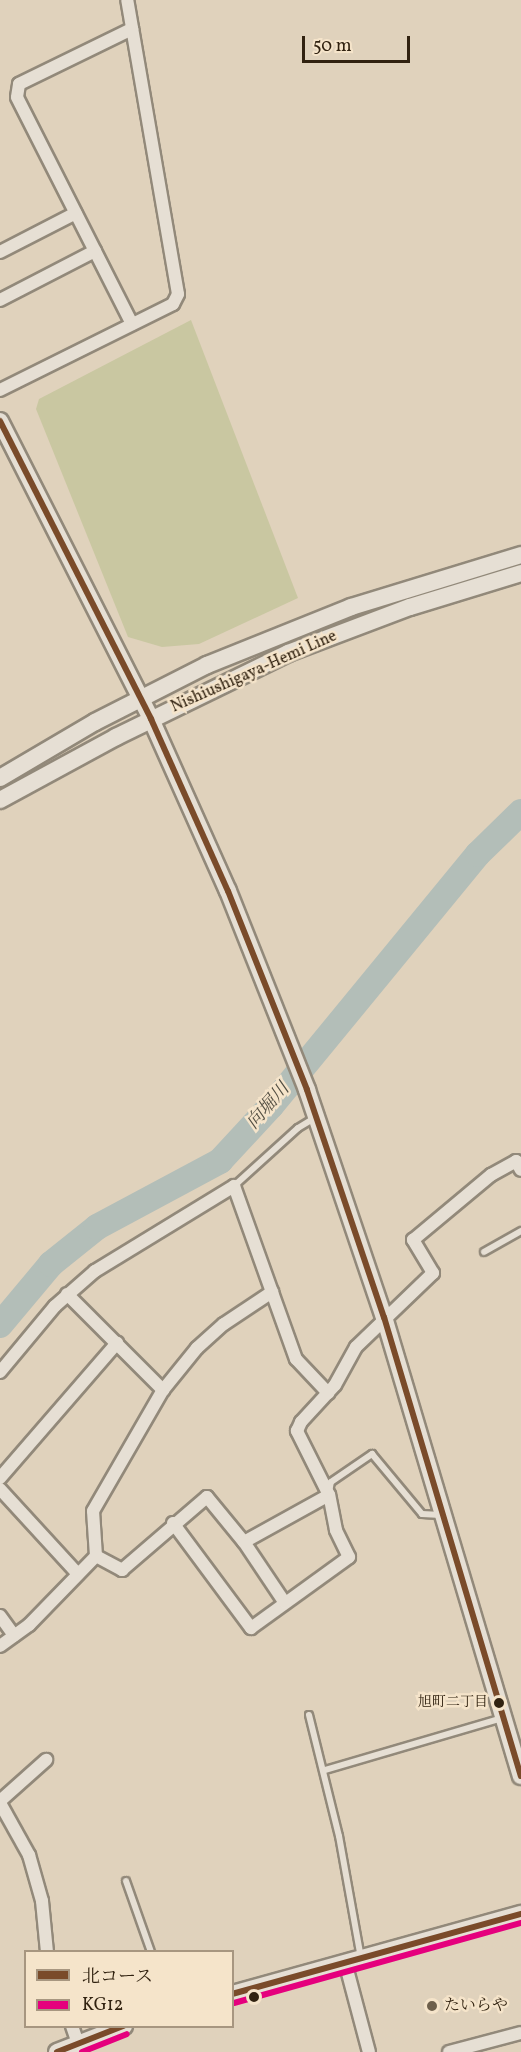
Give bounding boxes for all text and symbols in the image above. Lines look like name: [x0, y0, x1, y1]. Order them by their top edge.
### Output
scale bar: [305, 24, 413, 62]
text: 50 m: [313, 34, 352, 59]
street label: Nishiushigaya-Hemi Line: [168, 627, 340, 717]
water label: 向堀川: [243, 1080, 295, 1134]
place label: 旭町二丁目: [418, 1695, 488, 1711]
marker: 旭町二丁目: [493, 1697, 505, 1709]
legend: [24, 1950, 234, 2028]
text: 北コース: [82, 1965, 153, 1990]
unlabelled marker: [248, 1991, 260, 2003]
text: KG12: [82, 1993, 123, 2018]
place label: たいらや: [444, 1996, 508, 2016]
marker: たいらや: [425, 1999, 439, 2013]

